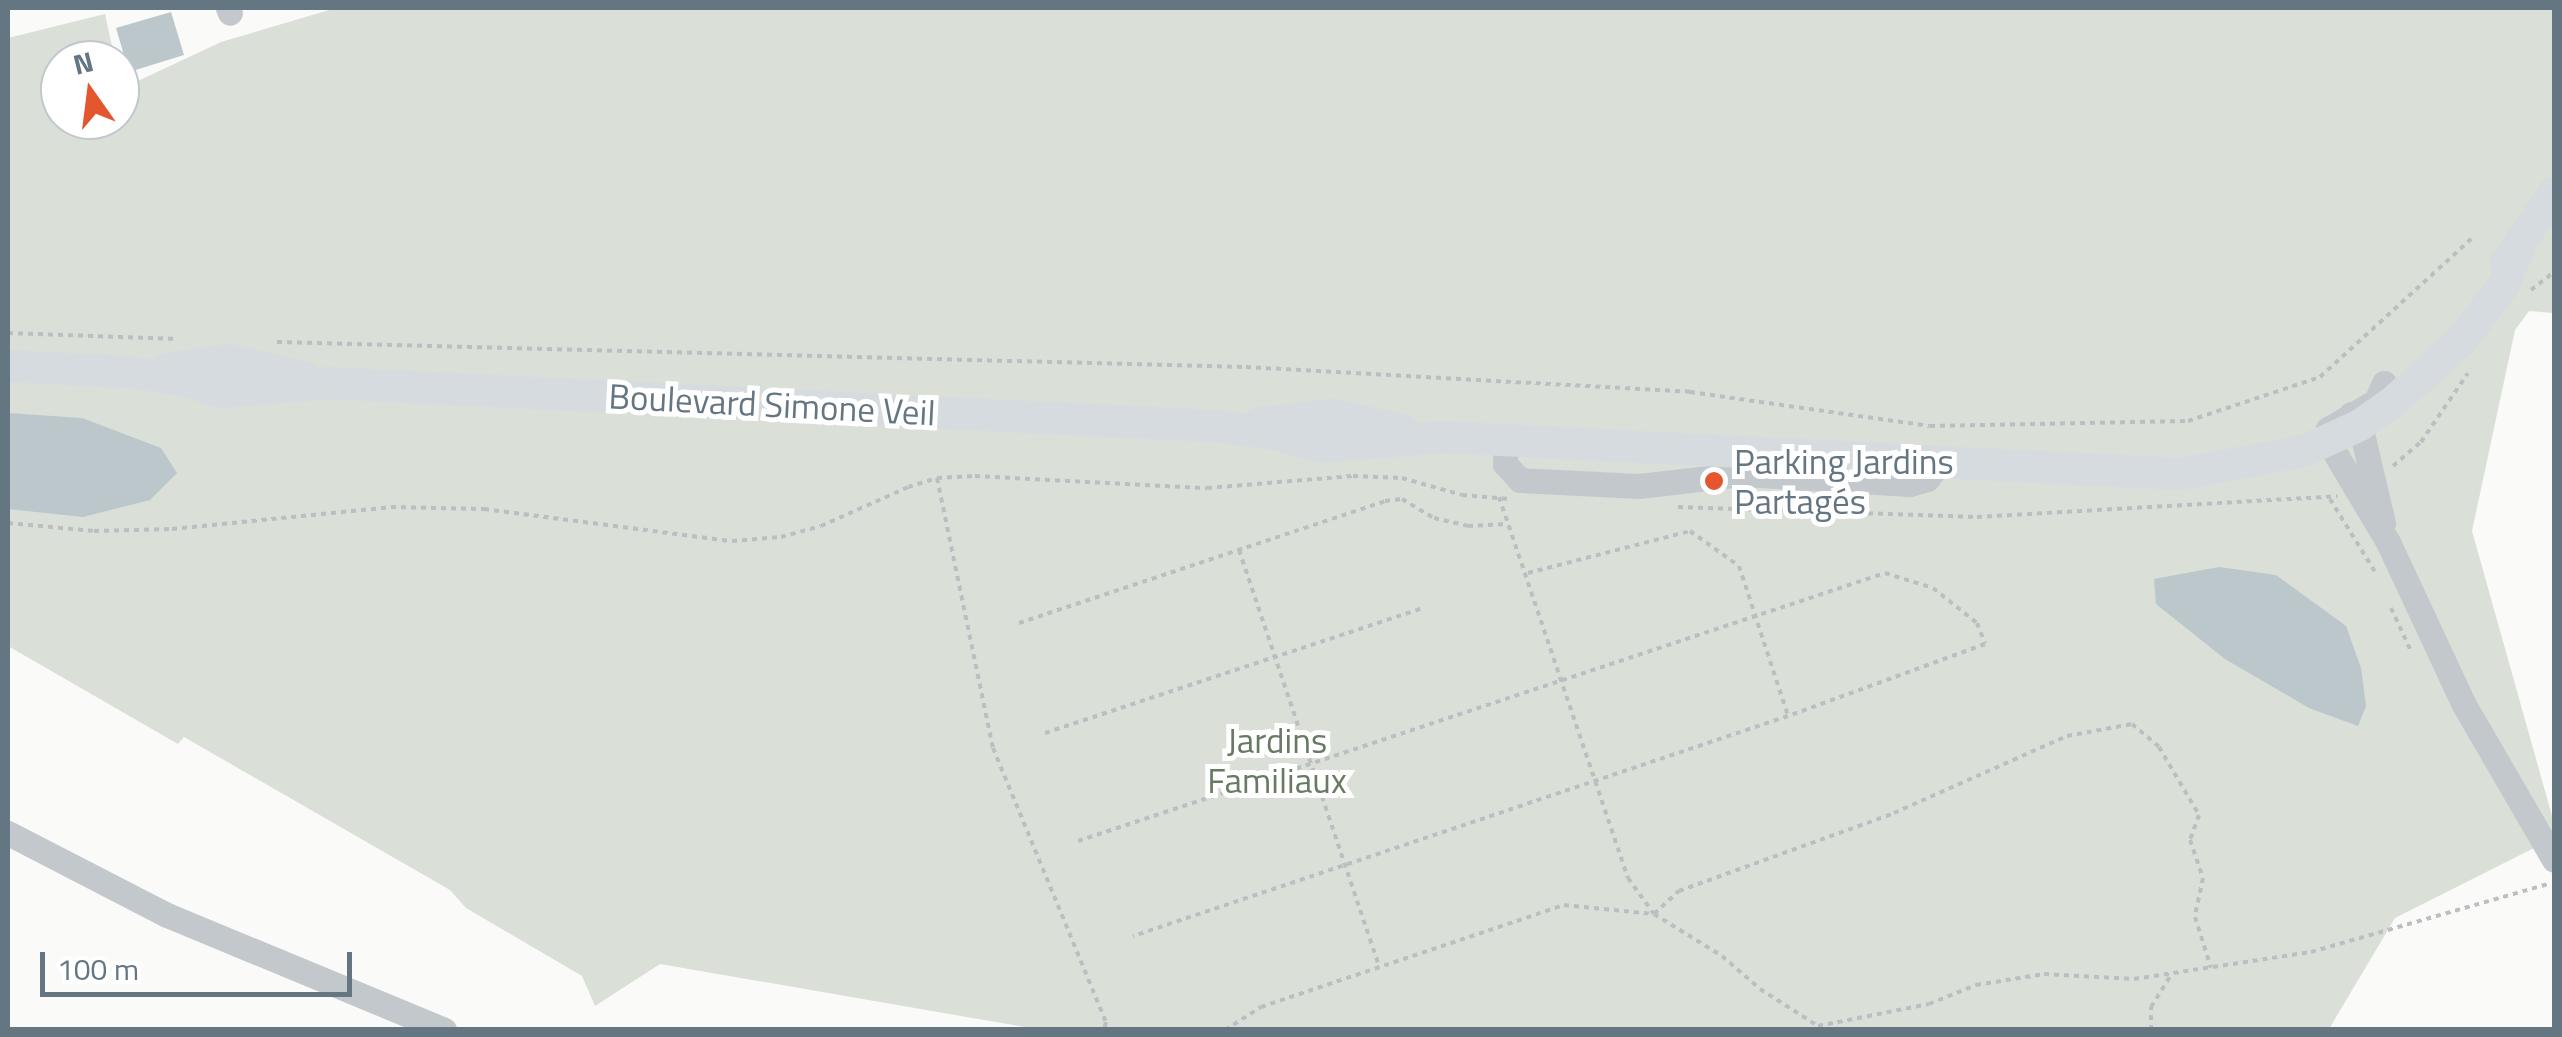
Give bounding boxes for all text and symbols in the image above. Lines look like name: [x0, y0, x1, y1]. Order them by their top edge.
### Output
text: N: [68, 39, 98, 86]
north arrow: [40, 40, 140, 140]
street label: Boulevard Simone Veil: [607, 374, 937, 434]
place label: Parking Jardins Partagés: [1734, 440, 1954, 522]
marker: Parking Jardins Partagés: [1703, 470, 1725, 492]
park label: Jardins Familiaux: [1207, 719, 1347, 801]
scale bar: [45, 932, 358, 994]
text: 100 m: [57, 946, 139, 992]

